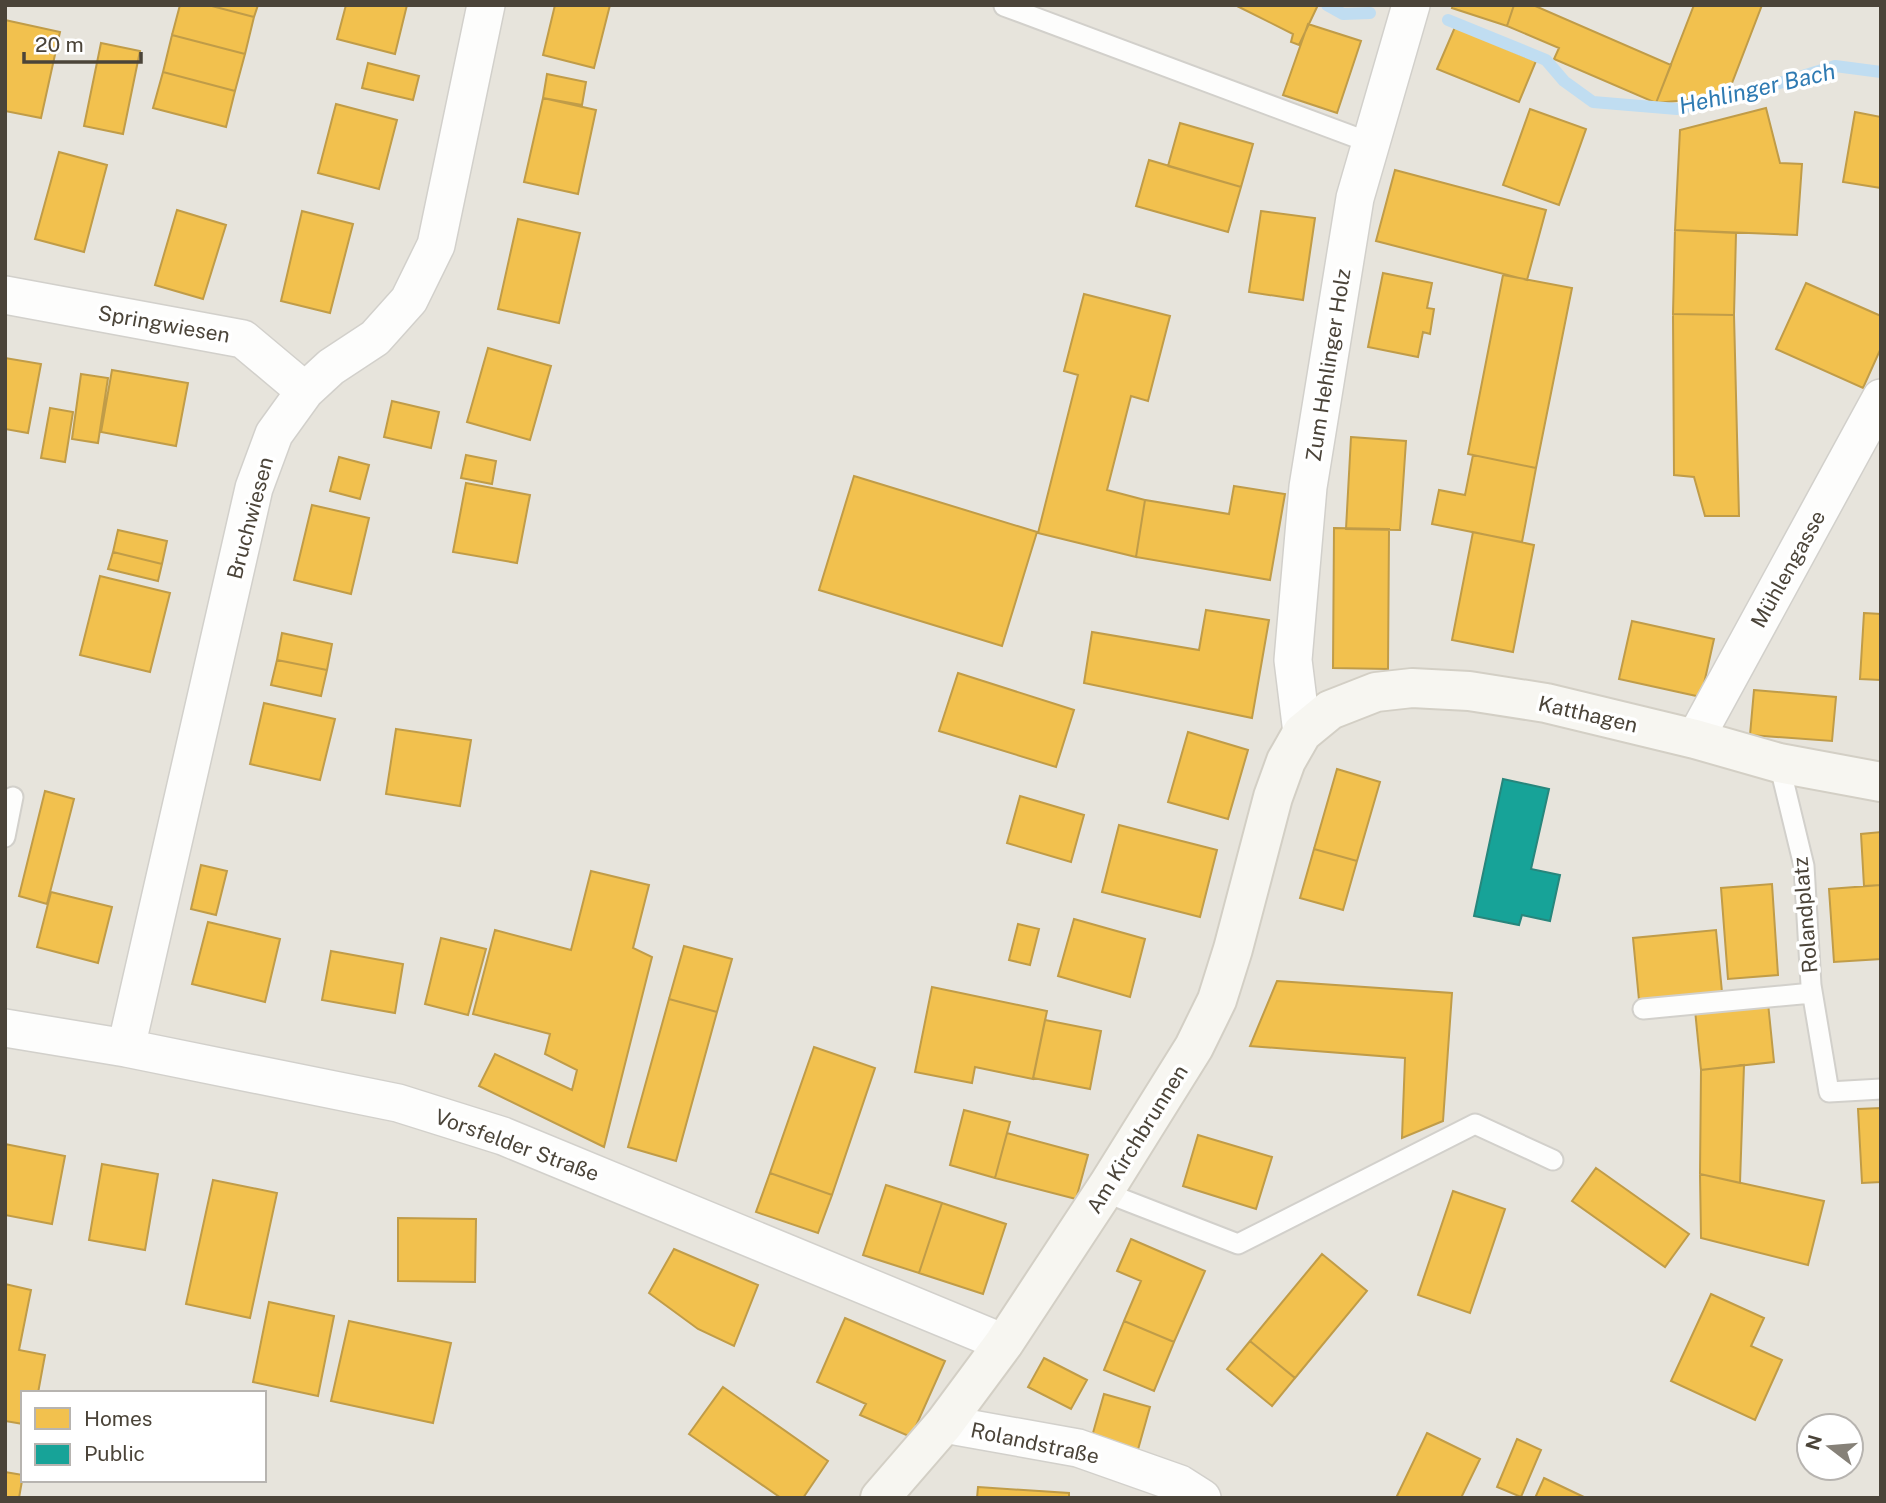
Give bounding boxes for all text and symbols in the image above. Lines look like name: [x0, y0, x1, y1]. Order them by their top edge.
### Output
scale bar: [24, 21, 142, 65]
text: 20 m: [35, 32, 84, 57]
water label: Hehlinger Bach: [1676, 57, 1838, 119]
street label: Zum Hehlinger Holz: [1300, 267, 1356, 463]
street label: Springwiesen: [96, 300, 232, 348]
street label: Bruchwiesen: [222, 454, 278, 582]
street label: Mühlengasse: [1745, 506, 1831, 632]
street label: Katthagen: [1536, 690, 1640, 738]
street label: Rolandplatz: [1787, 856, 1823, 974]
street label: Am Kirchbrunnen: [1081, 1060, 1193, 1218]
street label: Vorsfelder Straße: [431, 1104, 603, 1186]
legend: [21, 1391, 266, 1482]
text: Homes: [84, 1406, 152, 1431]
north arrow: [1795, 1412, 1865, 1482]
street label: Rolandstraße: [969, 1417, 1101, 1469]
text: N: [1801, 1432, 1826, 1452]
text: Public: [84, 1441, 145, 1466]

